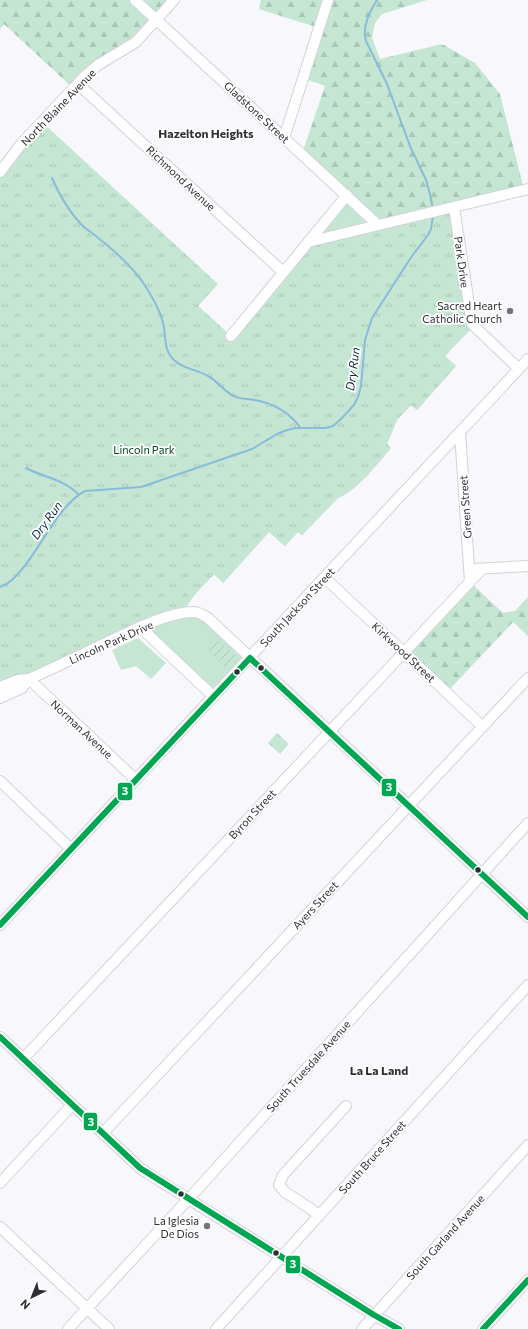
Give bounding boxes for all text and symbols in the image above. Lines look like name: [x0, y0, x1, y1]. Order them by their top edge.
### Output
street label: North Blaine Avenue: [18, 66, 98, 148]
street label: Gladstone Street: [222, 79, 293, 146]
district label: Hazelton Heights: [158, 126, 254, 140]
street label: Richmond Avenue: [144, 143, 218, 213]
street label: Park Drive: [452, 235, 472, 289]
place label: Sacred Heart Catholic Church: [422, 299, 502, 325]
marker: Sacred Heart Catholic Church: [505, 306, 515, 316]
water label: Dry Run: [342, 346, 362, 392]
park label: Lincoln Park: [113, 443, 175, 456]
street label: Green Street: [456, 474, 474, 539]
water label: Dry Run: [27, 498, 65, 542]
street label: South Jackson Street: [257, 564, 338, 650]
street label: Lincoln Park Drive: [67, 618, 155, 666]
street label: Kirkwood Street: [370, 619, 439, 685]
unlabelled marker: [256, 663, 266, 673]
unlabelled marker: [232, 667, 242, 677]
street label: Norman Avenue: [48, 697, 116, 761]
line badge: 3: [381, 778, 397, 797]
text: 3: [386, 780, 392, 793]
line badge: 3: [117, 782, 133, 801]
text: 3: [122, 784, 128, 797]
street label: Byron Street: [226, 786, 279, 841]
unlabelled marker: [473, 865, 483, 875]
street label: Ayers Street: [289, 878, 341, 932]
street label: South Truesdale Avenue: [263, 1017, 353, 1115]
district label: La La Land: [350, 1063, 408, 1077]
line badge: 3: [83, 1112, 98, 1131]
text: 3: [88, 1115, 94, 1128]
street label: South Bruce Street: [336, 1117, 409, 1196]
unlabelled marker: [176, 1189, 186, 1199]
street label: South Garland Avenue: [403, 1192, 487, 1282]
place label: La Iglesia De Dios: [154, 1214, 199, 1240]
marker: La Iglesia De Dios: [202, 1221, 212, 1231]
unlabelled marker: [271, 1248, 281, 1258]
line badge: 3: [285, 1255, 301, 1274]
text: 3: [290, 1257, 296, 1270]
north arrow: [12, 1277, 52, 1317]
text: N: [17, 1297, 32, 1312]

